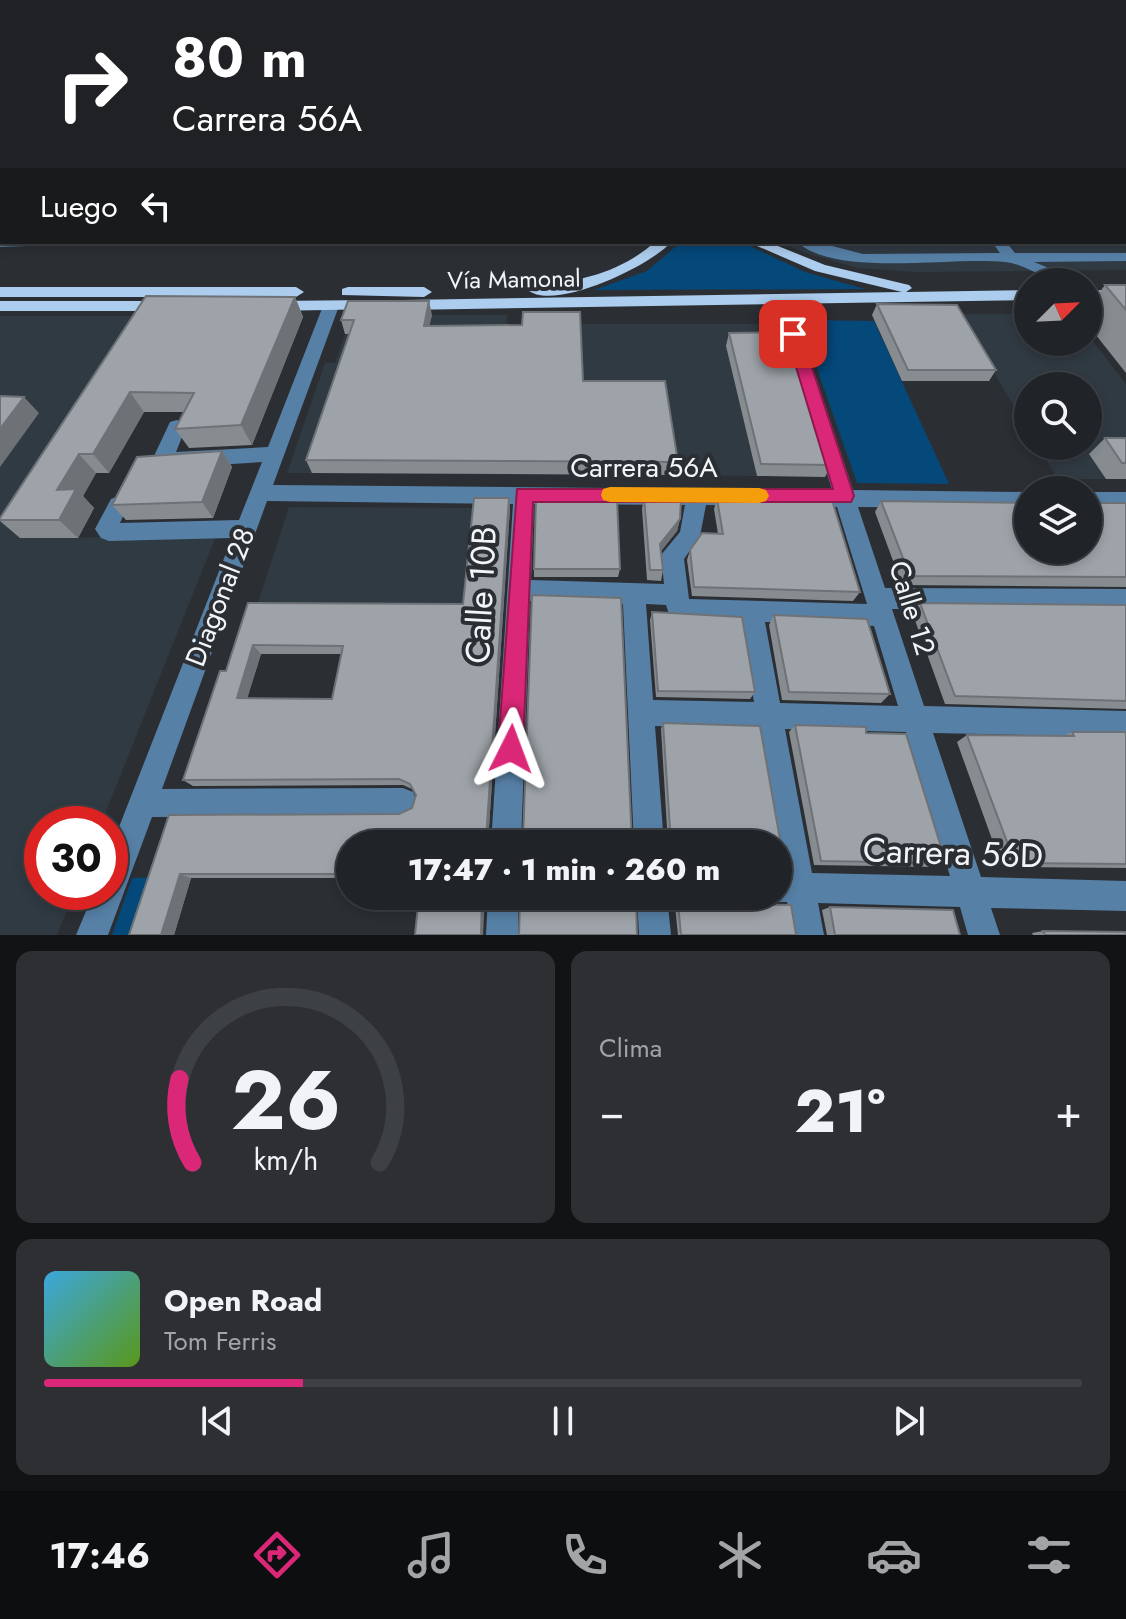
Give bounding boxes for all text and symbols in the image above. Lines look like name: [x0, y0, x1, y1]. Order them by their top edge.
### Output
text: 80 m: [172, 17, 307, 98]
icon: right: [40, 32, 144, 136]
text: Carrera 56A: [172, 92, 362, 144]
icon: left: [134, 184, 178, 228]
text: Luego: [40, 185, 118, 228]
street label: Vía Mamonal: [447, 260, 581, 298]
north arrow: [1014, 268, 1102, 356]
map controls: [1014, 268, 1102, 564]
pin: [759, 300, 827, 368]
icon: arrive: [771, 312, 815, 356]
button: search: [1014, 372, 1102, 460]
street label: Carrera 56A: [570, 447, 718, 488]
button: layers: [1014, 476, 1102, 564]
street label: Diagonal 28: [175, 522, 265, 672]
street label: Calle 10B: [453, 525, 509, 665]
street label: Calle 12: [878, 556, 946, 660]
position arrow: [469, 707, 553, 791]
speed limit sign: 30: [24, 806, 128, 910]
street label: Carrera 56D: [862, 825, 1044, 881]
text: 17:47 · 1 min · 260 m: [408, 848, 720, 891]
text: Clima: [599, 1029, 662, 1067]
text: 26: [230, 1040, 341, 1160]
text: 21°: [795, 1068, 885, 1155]
text: −: [599, 1080, 625, 1144]
text: +: [1055, 1080, 1082, 1144]
text: km/h: [253, 1139, 318, 1181]
text: Open Road: [164, 1279, 322, 1322]
text: Tom Ferris: [164, 1322, 276, 1360]
icon: previous: [195, 1399, 239, 1443]
icon: pause: [541, 1399, 585, 1443]
icon: next: [887, 1399, 931, 1443]
icon: directions: [249, 1527, 305, 1583]
icon: music: [403, 1527, 459, 1583]
icon: phone: [557, 1527, 613, 1583]
icon: climate: [712, 1527, 768, 1583]
icon: car: [866, 1527, 922, 1583]
icon: filters: [1021, 1527, 1077, 1583]
text: 17:46: [49, 1529, 150, 1581]

